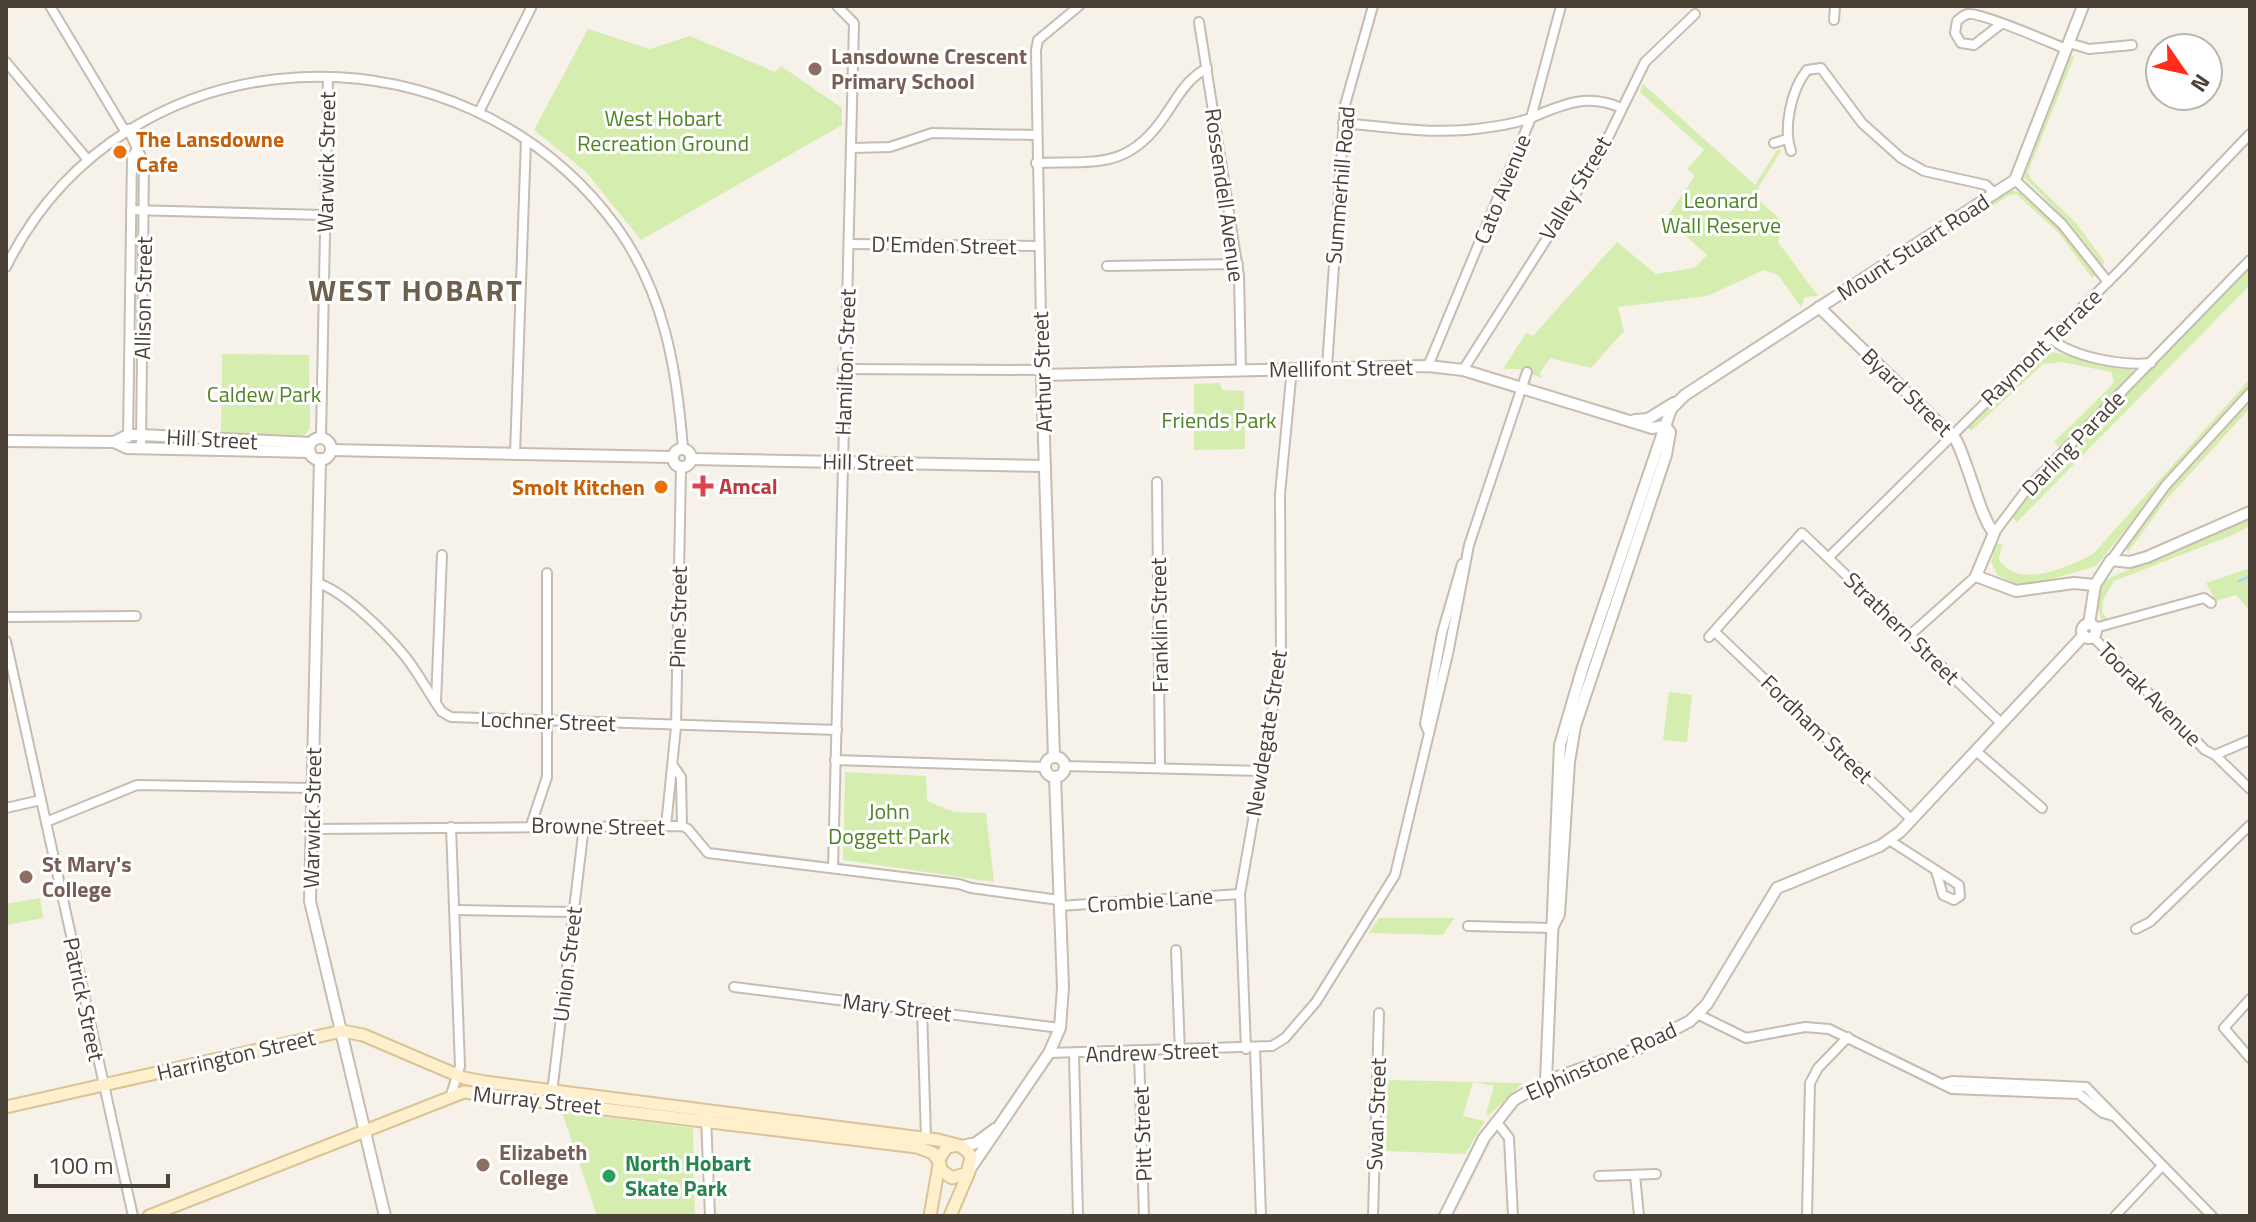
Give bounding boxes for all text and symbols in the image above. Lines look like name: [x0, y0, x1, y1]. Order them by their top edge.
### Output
north arrow: [2144, 32, 2224, 112]
place label: Lansdowne Crescent Primary School: [831, 39, 1027, 98]
marker: Lansdowne Crescent Primary School: [806, 60, 824, 78]
text: N: [2182, 67, 2219, 99]
street label: Warwick Street: [308, 91, 344, 233]
park label: West Hobart Recreation Ground: [577, 101, 749, 160]
street label: Summerhill Road: [1316, 105, 1364, 265]
street label: Rossendell Avenue: [1196, 106, 1254, 284]
place label: The Lansdowne Cafe: [136, 122, 284, 181]
street label: Cato Avenue: [1465, 129, 1539, 249]
street label: Valley Street: [1530, 129, 1620, 247]
marker: The Lansdowne Cafe: [111, 143, 129, 161]
park label: Leonard Wall Reserve: [1661, 183, 1781, 242]
street label: Mount Stuart Road: [1830, 185, 1996, 309]
street label: D'Emden Street: [871, 227, 1017, 263]
street label: Allison Street: [125, 236, 161, 360]
district label: WEST HOBART: [308, 267, 524, 313]
street label: Raymont Terrace: [1973, 280, 2109, 414]
street label: Hamilton Street: [825, 288, 865, 436]
street label: Arthur Street: [1023, 311, 1061, 433]
street label: Byard Street: [1854, 340, 1961, 445]
street label: Mellifont Street: [1269, 350, 1414, 386]
park label: Caldew Park: [207, 377, 322, 411]
street label: Darling Parade: [2014, 382, 2132, 504]
park label: Friends Park: [1161, 403, 1277, 437]
street label: Hill Street: [165, 420, 259, 458]
street label: Hill Street: [822, 444, 914, 480]
place label: Amcal: [719, 469, 778, 503]
place label: Smolt Kitchen: [512, 470, 645, 504]
marker: Amcal: [694, 477, 712, 495]
marker: Smolt Kitchen: [652, 478, 670, 496]
street label: Franklin Street: [1141, 557, 1177, 693]
street label: Strathern Street: [1836, 564, 1968, 692]
street label: Pine Street: [660, 565, 696, 668]
street label: Toorak Avenue: [2090, 634, 2210, 754]
street label: Newdegate Street: [1236, 647, 1296, 819]
street label: Fordham Street: [1753, 667, 1881, 792]
street label: Lochner Street: [480, 702, 617, 740]
street label: Warwick Street: [294, 747, 330, 889]
park label: John Doggett Park: [828, 794, 950, 853]
street label: Browne Street: [531, 808, 665, 844]
place label: St Mary's College: [42, 847, 132, 906]
marker: St Mary's College: [17, 868, 35, 886]
street label: Crombie Lane: [1086, 879, 1214, 921]
street label: Union Street: [543, 904, 591, 1024]
street label: Patrick Street: [54, 934, 114, 1064]
street label: Mary Street: [841, 983, 954, 1031]
street label: Elphinstone Road: [1520, 1012, 1682, 1110]
street label: Harrington Street: [153, 1020, 319, 1090]
street label: Andrew Street: [1085, 1033, 1219, 1071]
street label: Swan Street: [1357, 1057, 1395, 1171]
street label: Murray Street: [471, 1076, 603, 1124]
street label: Pitt Street: [1123, 1086, 1161, 1182]
place label: Elizabeth College: [499, 1135, 587, 1194]
scale bar: [36, 1138, 168, 1188]
place label: North Hobart Skate Park: [625, 1146, 751, 1205]
text: 100 m: [48, 1147, 114, 1183]
marker: Elizabeth College: [474, 1156, 492, 1174]
marker: North Hobart Skate Park: [600, 1167, 618, 1185]

